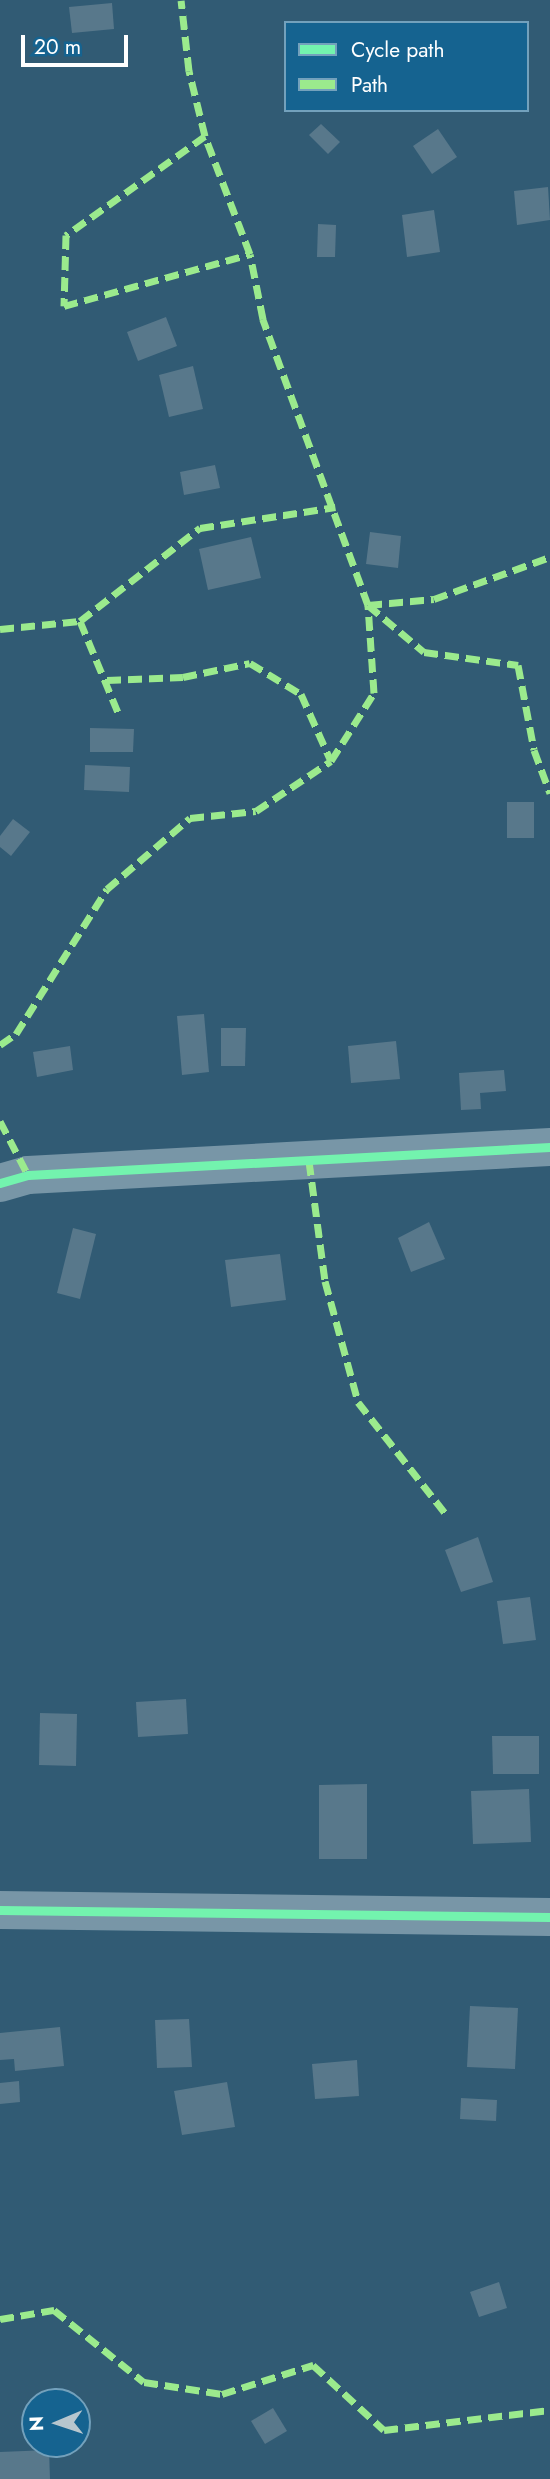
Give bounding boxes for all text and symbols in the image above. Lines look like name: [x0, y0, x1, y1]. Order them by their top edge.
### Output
scale bar: [24, 21, 131, 65]
legend: [284, 21, 529, 112]
text: 20 m: [34, 32, 81, 62]
text: Cycle path: [351, 35, 444, 65]
text: Path: [351, 70, 388, 100]
north arrow: [21, 2388, 91, 2458]
text: N: [23, 2416, 50, 2432]

